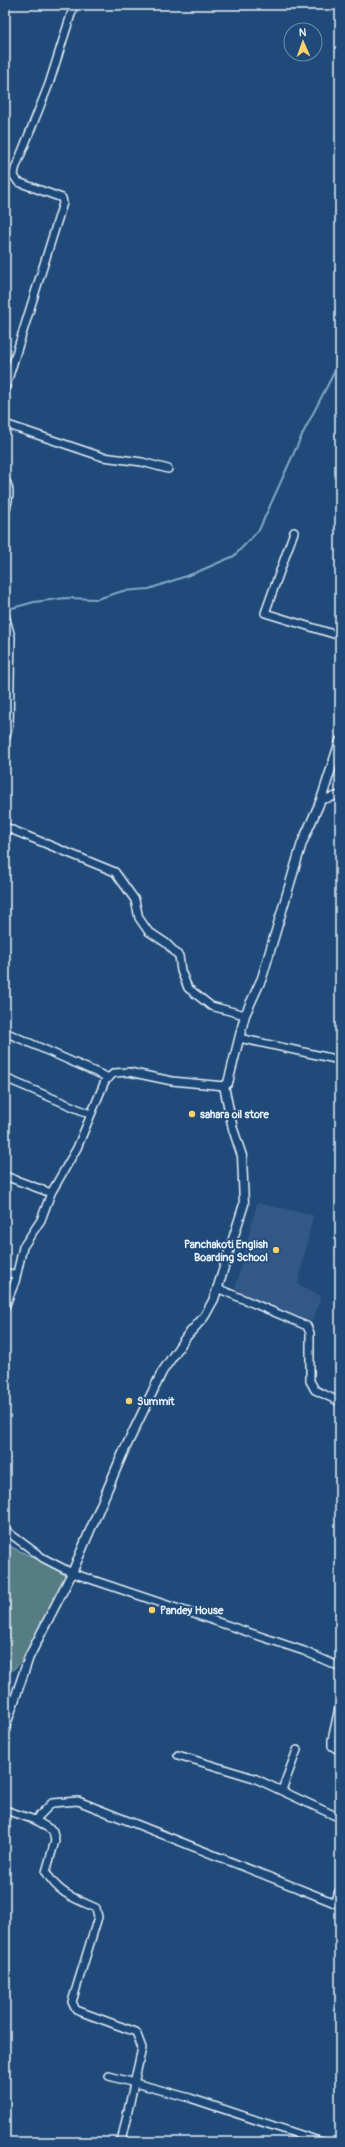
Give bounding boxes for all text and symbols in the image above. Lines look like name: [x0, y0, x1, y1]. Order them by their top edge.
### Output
north arrow: [283, 22, 323, 62]
text: N: [299, 26, 307, 39]
place label: sahara oil store: [200, 1108, 270, 1121]
marker: sahara oil store: [187, 1109, 197, 1119]
place label: Panchakoti English Boarding School: [184, 1238, 268, 1264]
marker: Panchakoti English Boarding School: [271, 1245, 281, 1255]
place label: Summit: [137, 1395, 175, 1408]
marker: Summit: [124, 1396, 134, 1406]
place label: Pandey House: [160, 1604, 224, 1617]
marker: Pandey House: [147, 1605, 157, 1615]

